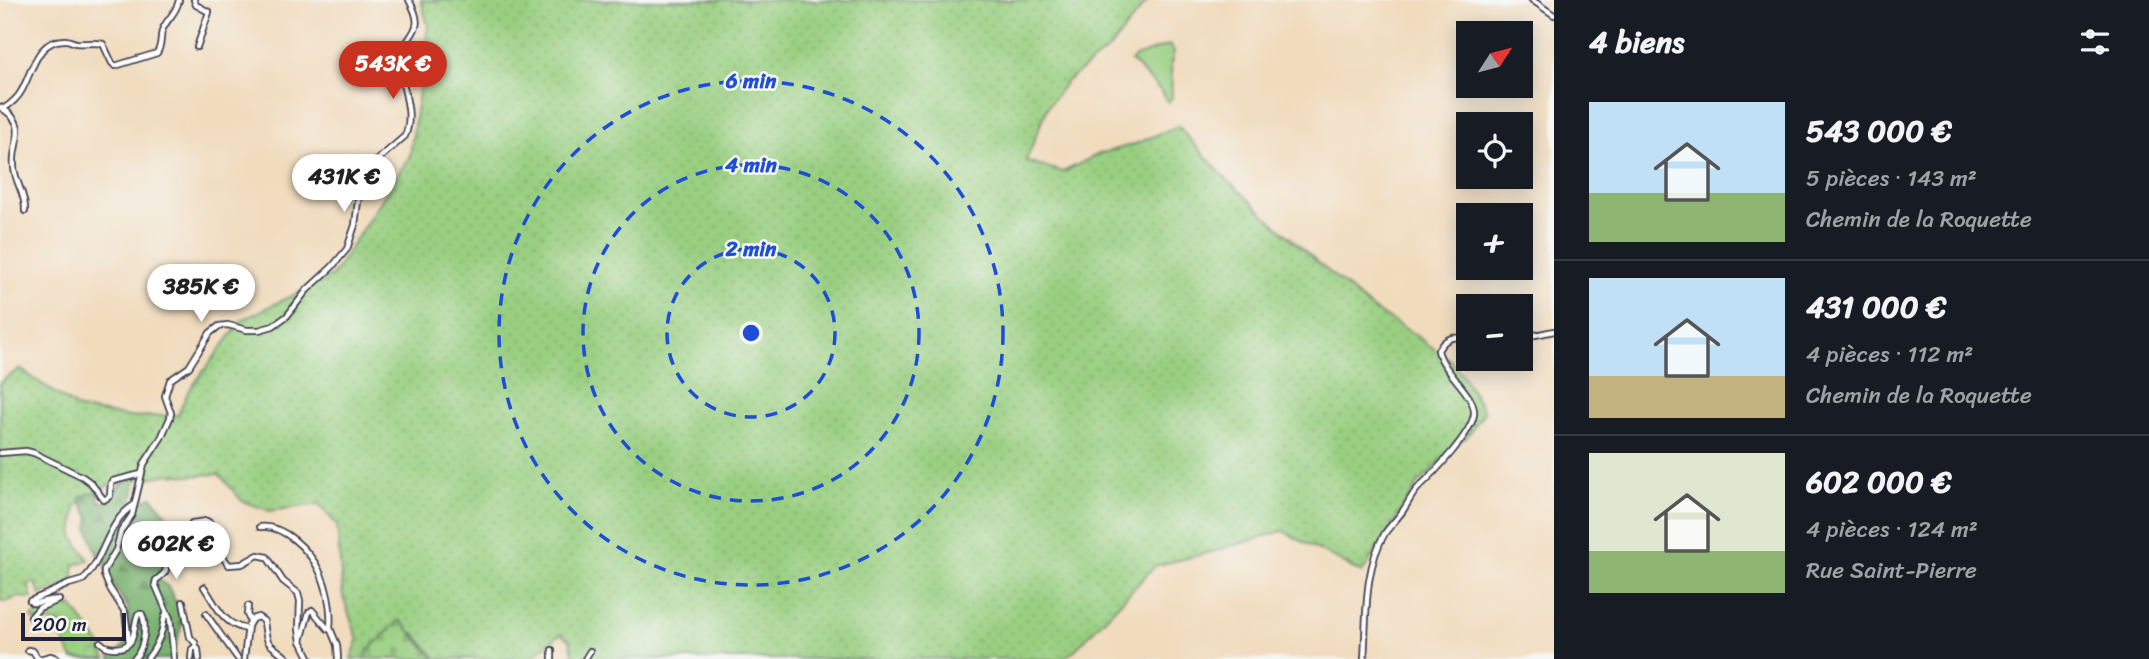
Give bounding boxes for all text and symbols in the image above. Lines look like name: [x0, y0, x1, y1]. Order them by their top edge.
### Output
text: 4 biens: [1589, 15, 1684, 69]
north arrow: [1456, 21, 1533, 98]
map controls: [1456, 21, 1533, 371]
icon: filters: [2076, 23, 2114, 61]
pin: 543K €: [336, 42, 450, 101]
text: 543K €: [355, 43, 431, 84]
text: 6 min: [725, 62, 777, 100]
text: 543 000 €: [1806, 104, 1952, 158]
button: locate: [1456, 112, 1533, 189]
icon: home: [1645, 130, 1729, 214]
text: 4 min: [724, 146, 778, 184]
pin: 431K €: [287, 154, 401, 214]
text: 431K €: [308, 156, 380, 197]
text: 5 pièces · 143 m²: [1806, 158, 1977, 199]
text: Chemin de la Roquette: [1806, 199, 2032, 240]
button: +: [1456, 203, 1533, 280]
text: 2 min: [725, 230, 777, 268]
pin: 385K €: [144, 264, 258, 324]
text: 385K €: [163, 266, 239, 307]
text: 431 000 €: [1806, 280, 1947, 334]
button: −: [1456, 294, 1533, 371]
icon: home: [1645, 306, 1729, 390]
centre of rings: [739, 321, 763, 345]
text: 4 pièces · 112 m²: [1806, 334, 1973, 375]
text: Chemin de la Roquette: [1806, 375, 2032, 416]
text: 602 000 €: [1806, 455, 1952, 509]
icon: home: [1645, 481, 1729, 565]
text: 4 pièces · 124 m²: [1806, 509, 1978, 550]
pin: 602K €: [119, 522, 233, 581]
text: 602K €: [138, 523, 214, 564]
text: Rue Saint-Pierre: [1806, 550, 1977, 591]
text: 200 m: [32, 608, 87, 641]
scale bar: [21, 610, 126, 642]

